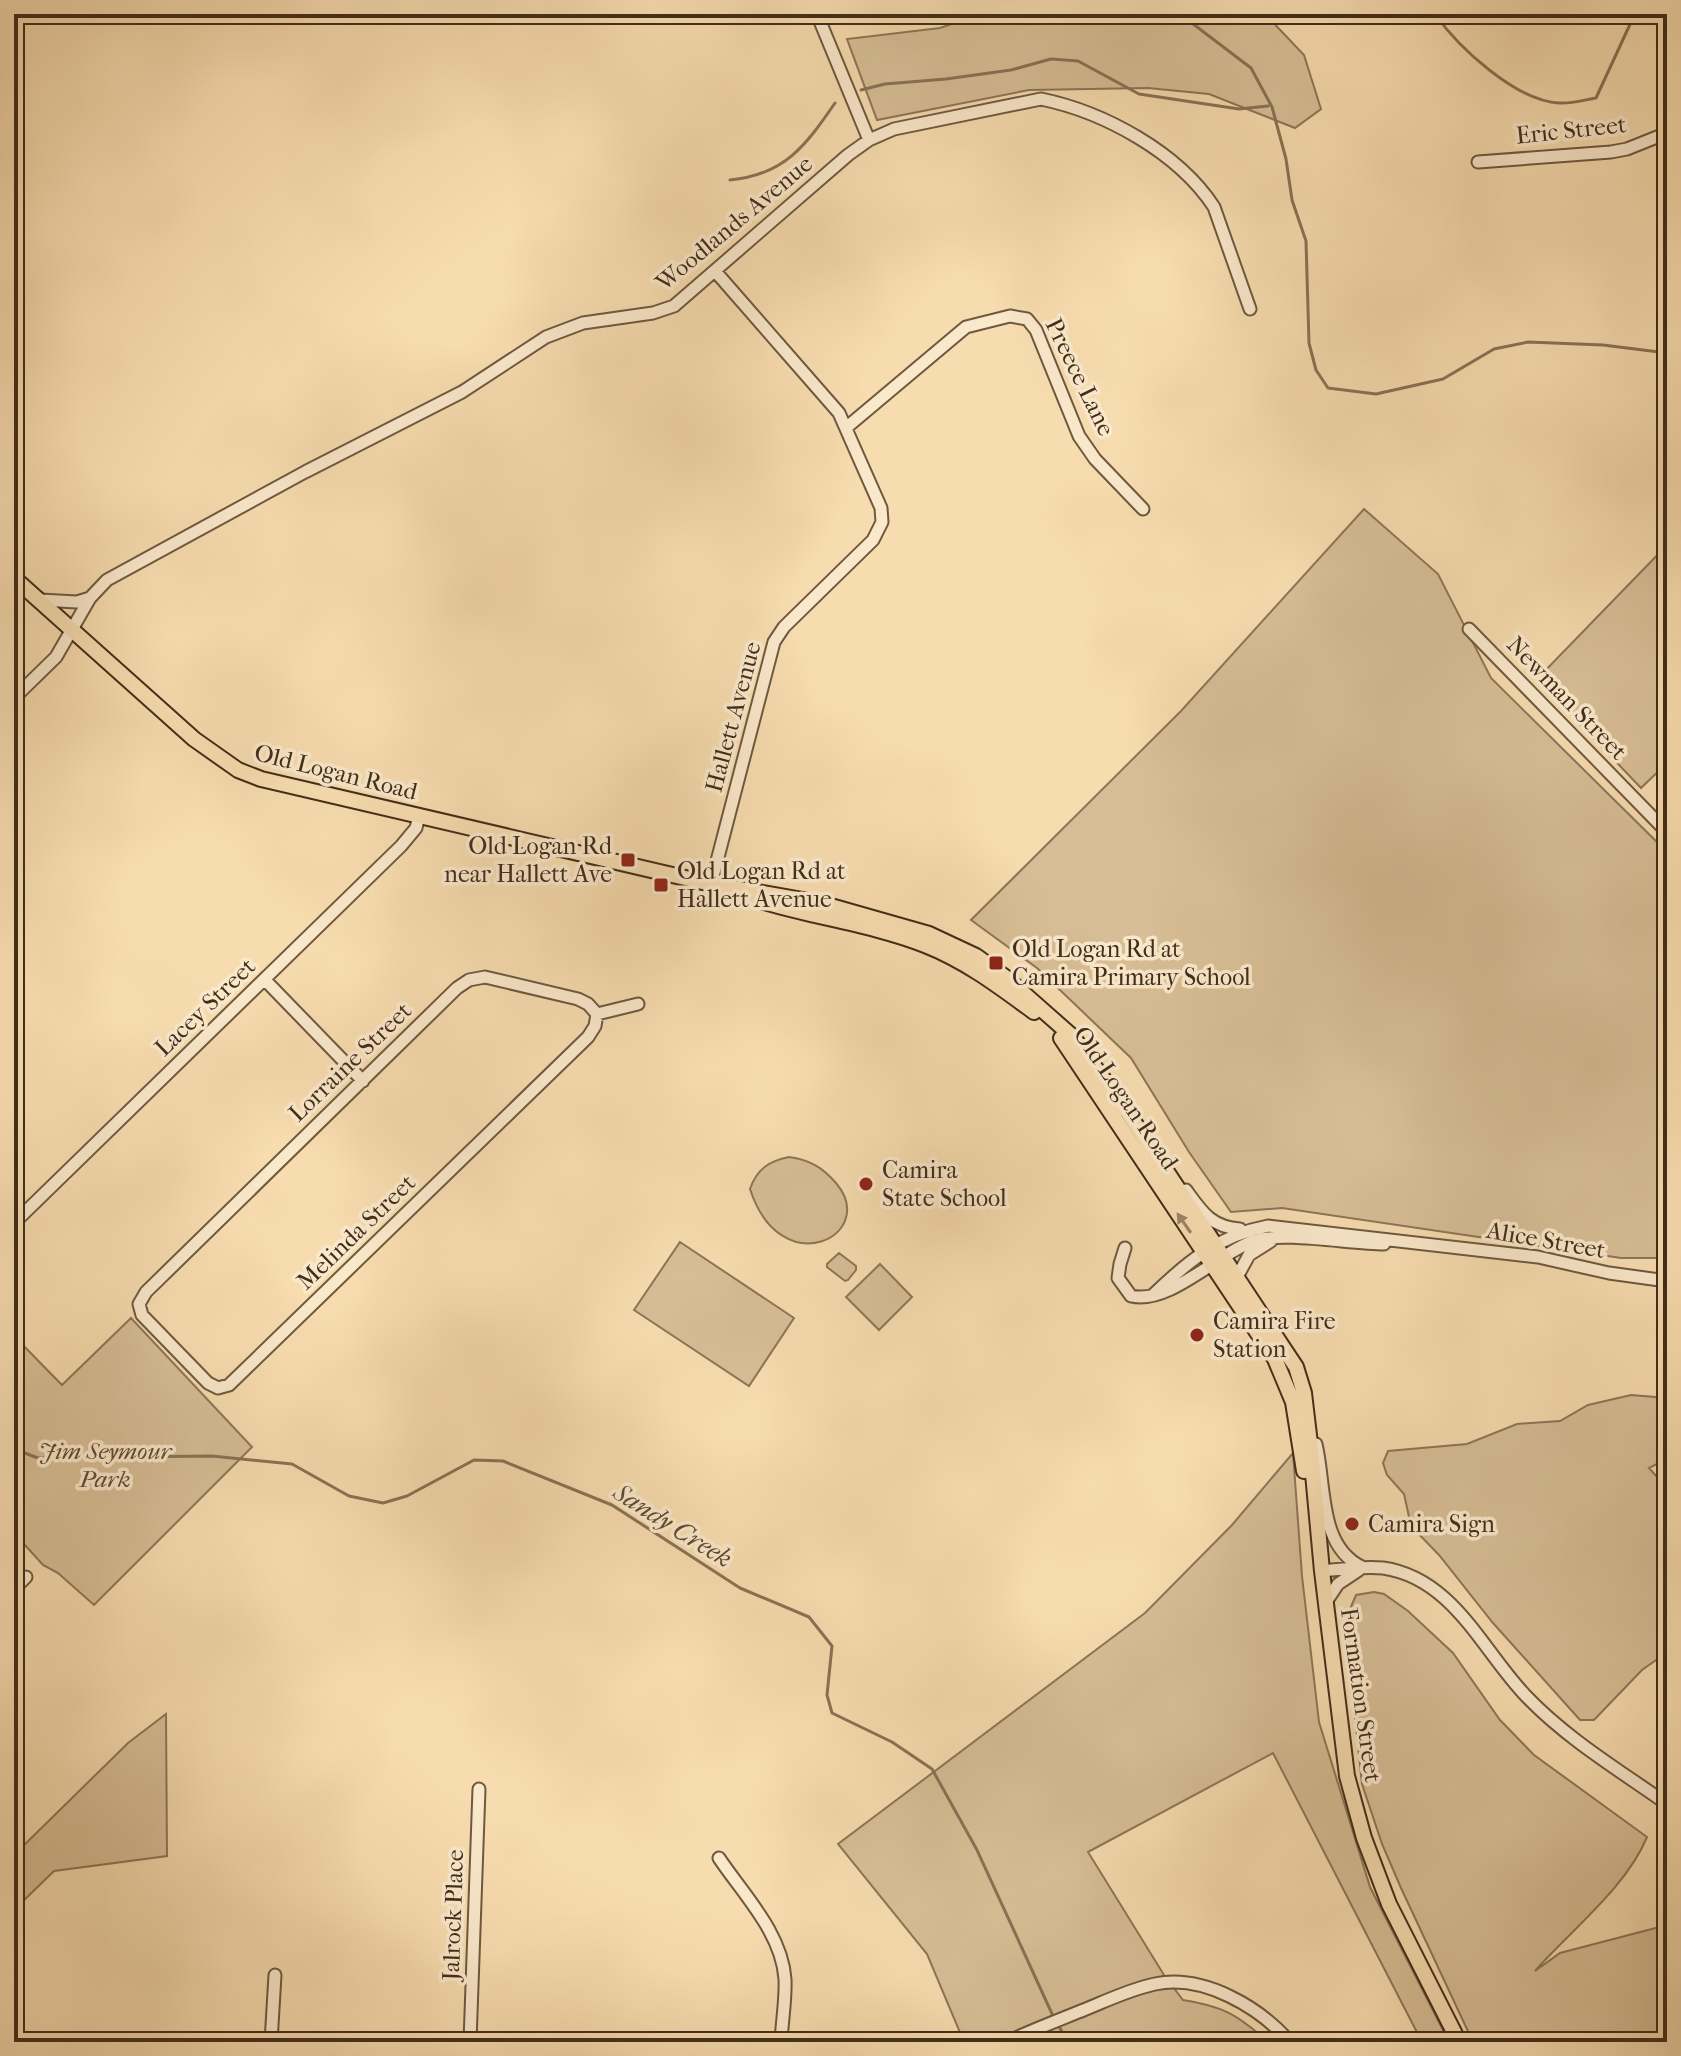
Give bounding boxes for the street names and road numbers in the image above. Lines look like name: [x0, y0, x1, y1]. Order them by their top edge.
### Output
street label: Eric Street: [1514, 110, 1628, 150]
street label: Woodlands Avenue: [649, 149, 818, 297]
street label: Preece Lane: [1040, 314, 1121, 440]
street label: Newman Street: [1501, 630, 1633, 766]
street label: Hallett Avenue: [699, 638, 767, 795]
street label: Old Logan Road: [252, 738, 421, 806]
street label: Lacey Street: [149, 952, 261, 1062]
street label: Lorraine Street: [283, 996, 417, 1127]
street label: Old Logan Road: [1068, 1021, 1185, 1176]
street label: Melinda Street: [291, 1168, 421, 1295]
street label: Alice Street: [1483, 1216, 1608, 1264]
street label: Formation Street: [1335, 1606, 1387, 1784]
street label: Jalrock Place: [437, 1849, 469, 1983]

